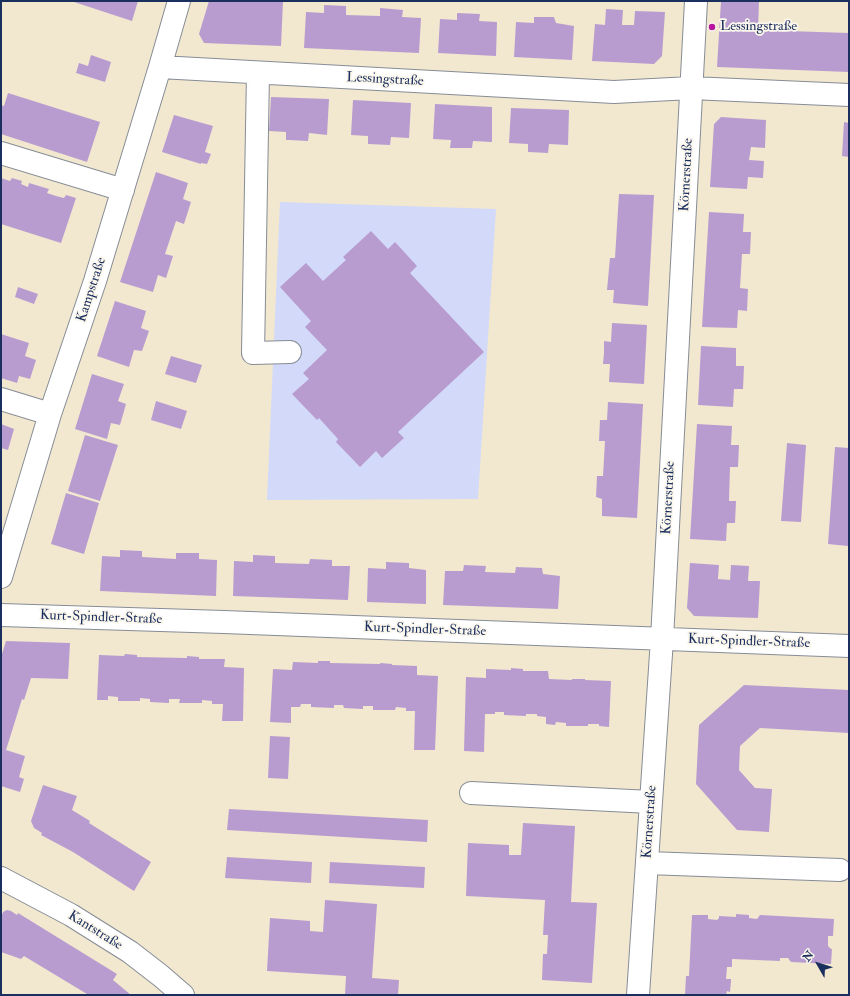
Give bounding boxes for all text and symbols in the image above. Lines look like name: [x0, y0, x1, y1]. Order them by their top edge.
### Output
place label: Lessingstraße: [720, 19, 797, 35]
marker: Lessingstraße: [707, 22, 717, 32]
street label: Lessingstraße: [346, 70, 424, 90]
street label: Körnerstraße: [677, 138, 697, 212]
street label: Kampstraße: [74, 255, 110, 325]
street label: Körnerstraße: [659, 461, 679, 535]
street label: Kurt-Spindler-Straße: [40, 607, 162, 629]
street label: Kurt-Spindler-Straße: [364, 619, 486, 641]
street label: Kurt-Spindler-Straße: [688, 631, 810, 653]
street label: Körnerstraße: [639, 785, 661, 859]
street label: Kantstraße: [65, 908, 125, 954]
north arrow: [798, 944, 838, 984]
text: N: [800, 948, 816, 964]

